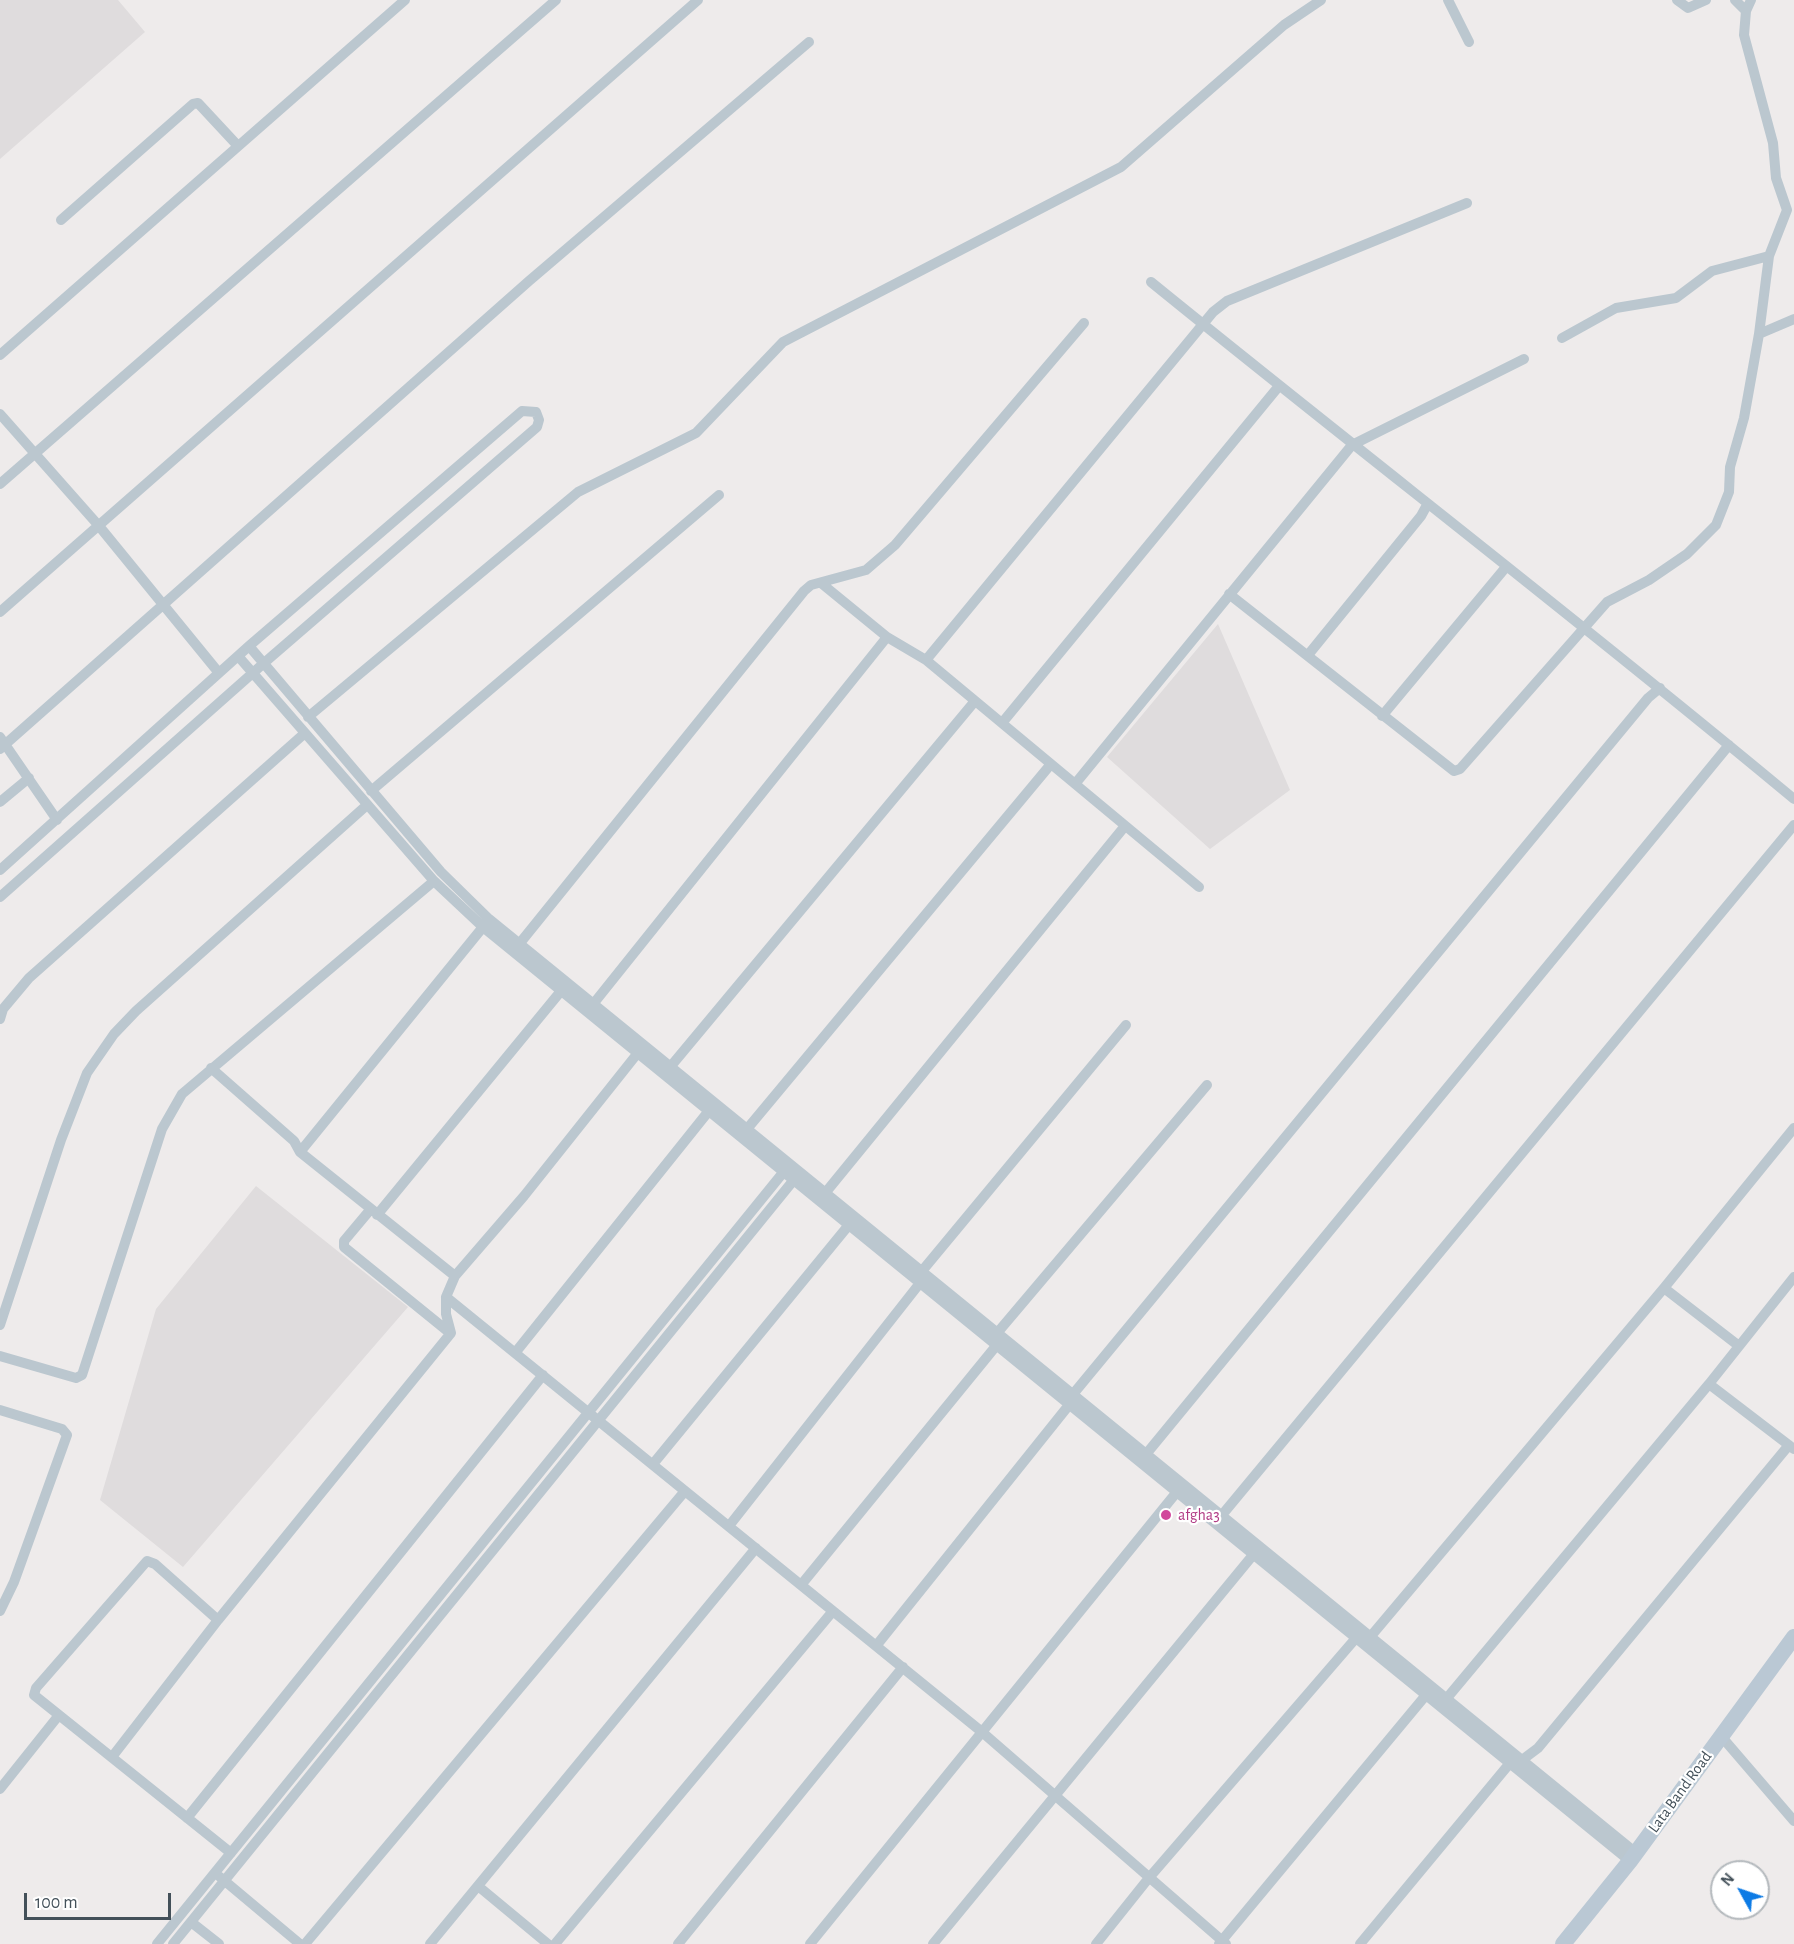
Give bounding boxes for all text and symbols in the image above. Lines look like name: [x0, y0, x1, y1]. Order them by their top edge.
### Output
place label: afgha3: [1178, 1505, 1220, 1525]
marker: afgha3: [1159, 1508, 1173, 1522]
street label: Lata Band Road: [1644, 1748, 1716, 1836]
north arrow: [1710, 1860, 1770, 1920]
text: N: [1718, 1870, 1737, 1889]
scale bar: [27, 1881, 174, 1919]
text: 100 m: [35, 1894, 78, 1912]

